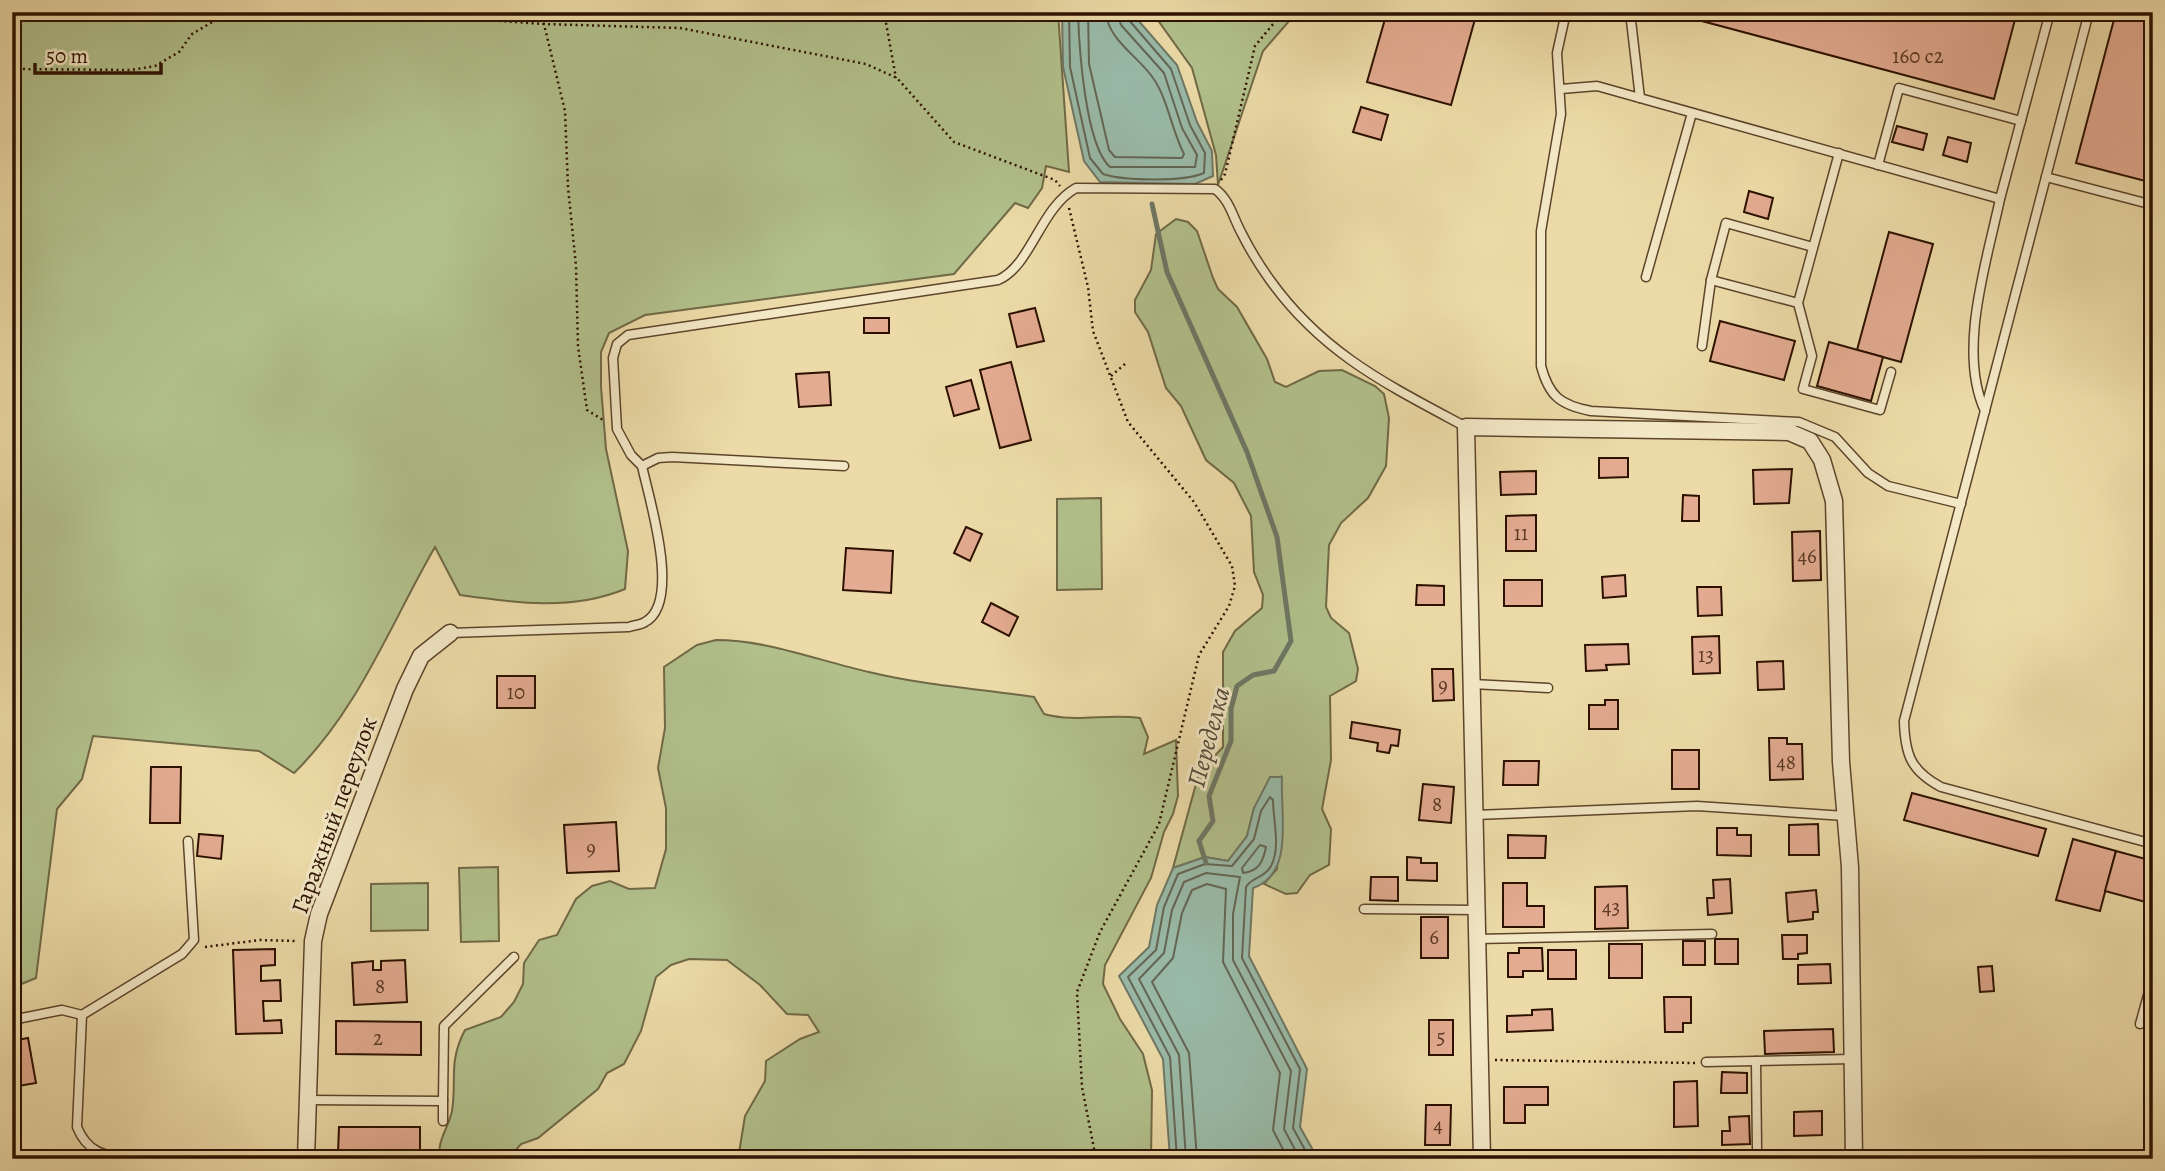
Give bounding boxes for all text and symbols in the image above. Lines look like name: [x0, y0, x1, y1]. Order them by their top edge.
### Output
scale bar: [35, 32, 161, 76]
text: 50 m: [46, 42, 88, 70]
house number: 160 с2: [1892, 42, 1944, 70]
house number: 11: [1514, 519, 1528, 547]
house number: 46: [1797, 542, 1817, 570]
house number: 13: [1698, 641, 1714, 669]
house number: 9: [1438, 671, 1448, 699]
house number: 10: [507, 678, 525, 706]
water label: Переделка: [1178, 683, 1239, 791]
street label: Гаражный переулок: [283, 712, 385, 918]
house number: 48: [1776, 748, 1796, 776]
house number: 8: [1432, 790, 1442, 818]
house number: 9: [586, 834, 596, 862]
house number: 43: [1602, 893, 1620, 921]
house number: 6: [1429, 923, 1439, 951]
house number: 8: [375, 972, 385, 1000]
house number: 5: [1436, 1023, 1446, 1051]
house number: 2: [373, 1024, 383, 1052]
house number: 4: [1433, 1111, 1443, 1139]

